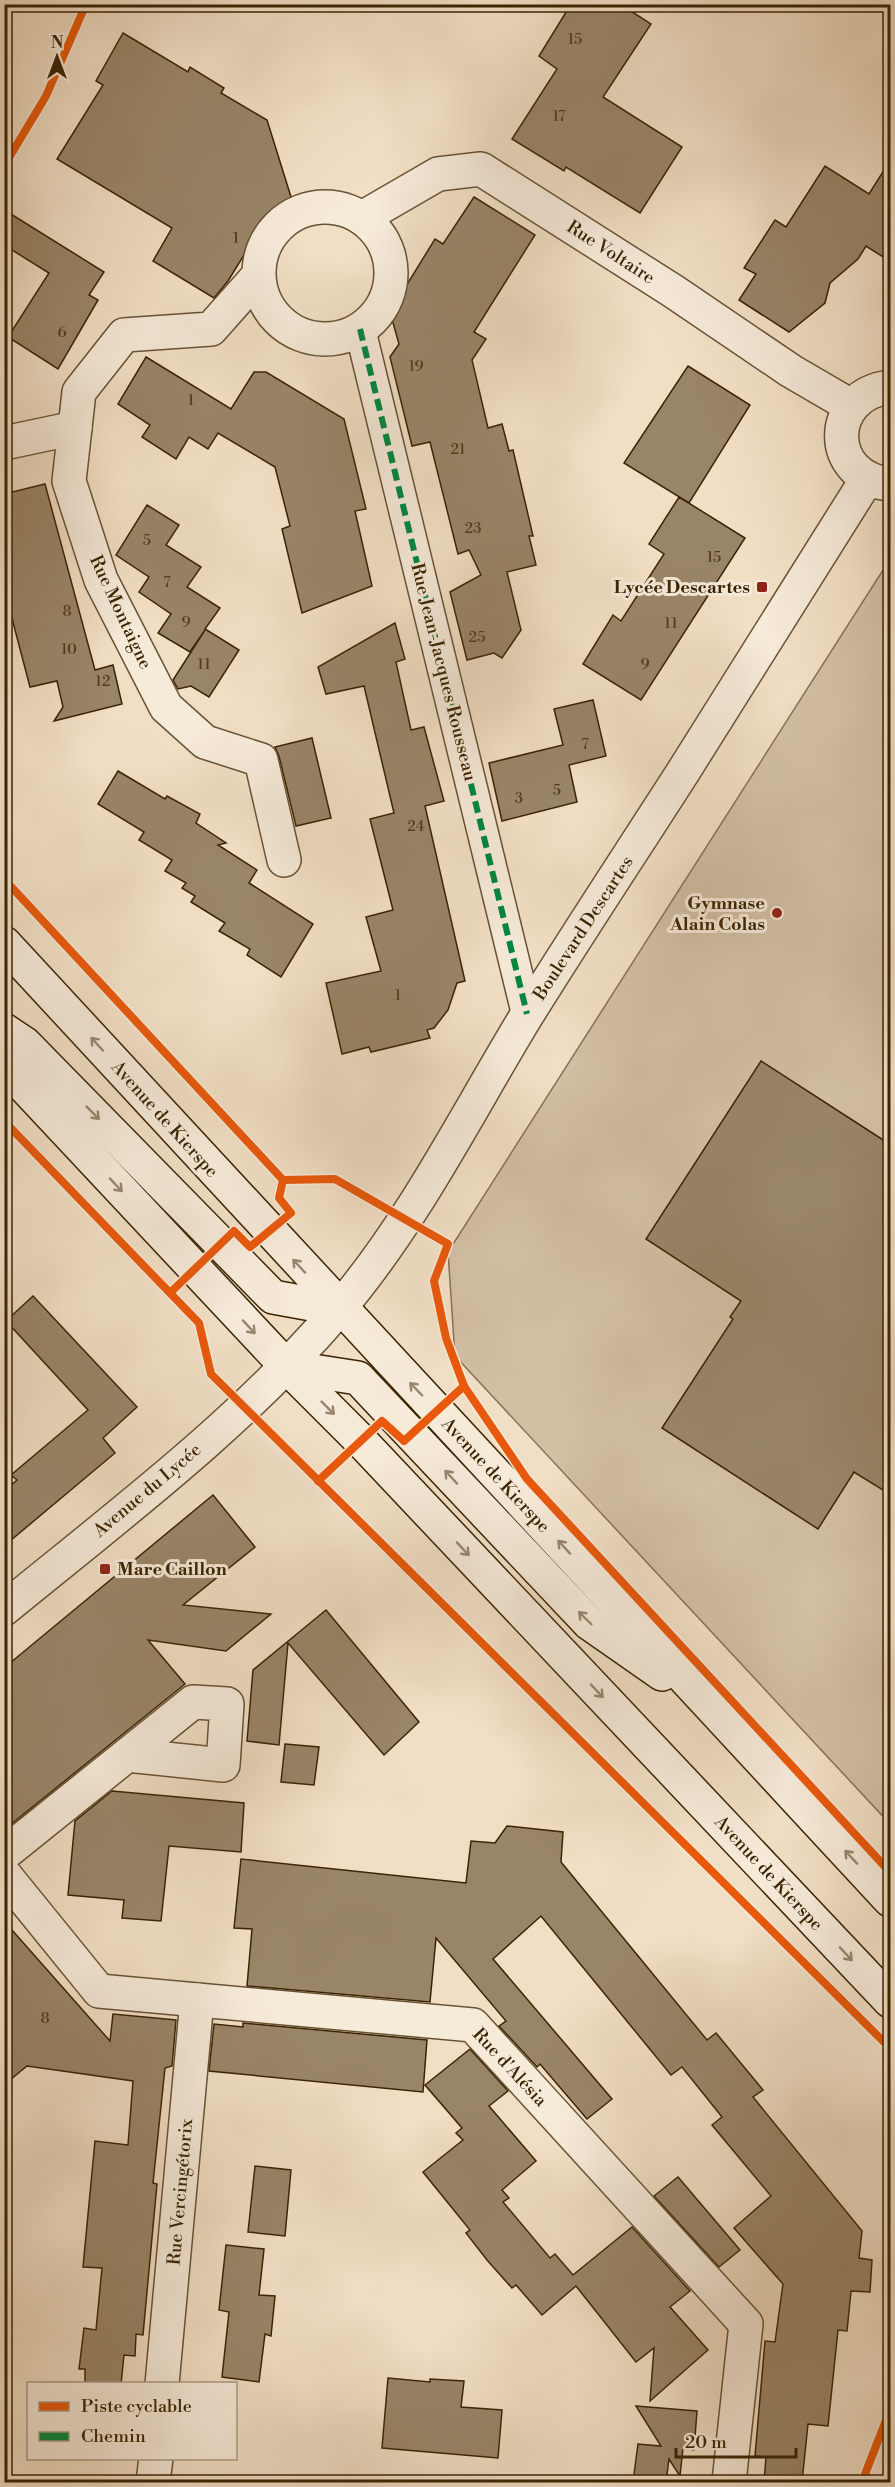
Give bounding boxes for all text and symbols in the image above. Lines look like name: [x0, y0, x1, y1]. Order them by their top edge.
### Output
north arrow: [27, 27, 87, 87]
house number: 15: [568, 30, 582, 49]
text: N: [51, 33, 64, 53]
house number: 17: [552, 107, 566, 126]
street label: Rue Voltaire: [562, 215, 659, 289]
house number: 1: [233, 229, 240, 248]
house number: 6: [57, 323, 67, 342]
house number: 19: [408, 357, 424, 376]
house number: 1: [188, 391, 195, 410]
house number: 21: [450, 440, 466, 459]
house number: 23: [465, 519, 481, 538]
house number: 5: [143, 531, 151, 550]
house number: 15: [707, 548, 721, 567]
street label: Rue Montaigne: [84, 552, 157, 673]
street label: Rue Jean-Jacques Rousseau: [405, 561, 482, 784]
house number: 7: [163, 573, 171, 592]
place label: Lycée Descartes: [614, 576, 750, 599]
marker: Lycée Descartes: [755, 580, 769, 594]
house number: 8: [62, 602, 72, 621]
house number: 9: [181, 613, 191, 632]
house number: 11: [664, 614, 678, 633]
house number: 25: [469, 628, 485, 647]
house number: 10: [61, 640, 77, 659]
house number: 11: [197, 655, 211, 674]
house number: 9: [640, 655, 650, 674]
house number: 12: [95, 672, 111, 691]
house number: 7: [581, 735, 589, 754]
house number: 5: [553, 781, 561, 800]
house number: 3: [515, 789, 523, 808]
house number: 24: [407, 817, 425, 836]
street label: Boulevard Descartes: [528, 852, 639, 1006]
place label: Gymnase Alain Colas: [669, 892, 765, 936]
marker: Gymnase Alain Colas: [770, 906, 784, 920]
house number: 1: [395, 986, 402, 1005]
one-way arrow: [90, 1037, 104, 1052]
street label: Avenue de Kierspe: [105, 1055, 223, 1183]
one-way arrow: [85, 1105, 100, 1120]
one-way arrow: [109, 1177, 123, 1192]
one-way arrow: [292, 1258, 306, 1273]
one-way arrow: [242, 1320, 256, 1335]
one-way arrow: [409, 1382, 424, 1397]
one-way arrow: [321, 1401, 335, 1416]
street label: Avenue de Kierspe: [436, 1412, 555, 1538]
street label: Avenue du Lycée: [88, 1438, 206, 1543]
one-way arrow: [444, 1469, 458, 1484]
one-way arrow: [556, 1540, 571, 1555]
one-way arrow: [456, 1541, 470, 1556]
place label: Mare Caillon: [117, 1558, 227, 1581]
marker: Mare Caillon: [98, 1562, 112, 1576]
one-way arrow: [578, 1611, 593, 1625]
one-way arrow: [590, 1683, 604, 1698]
street label: Avenue de Kierspe: [709, 1810, 828, 1936]
one-way arrow: [844, 1850, 858, 1865]
one-way arrow: [839, 1947, 853, 1962]
house number: 8: [40, 2009, 50, 2028]
street label: Rue d'Alésia: [467, 2023, 553, 2112]
street label: Rue Vercingétorix: [163, 2117, 198, 2266]
legend: [27, 2382, 237, 2460]
text: Piste cyclable: [81, 2395, 192, 2418]
scale bar: [676, 2421, 796, 2459]
text: Chemin: [81, 2425, 146, 2448]
text: 20 m: [685, 2431, 727, 2454]

